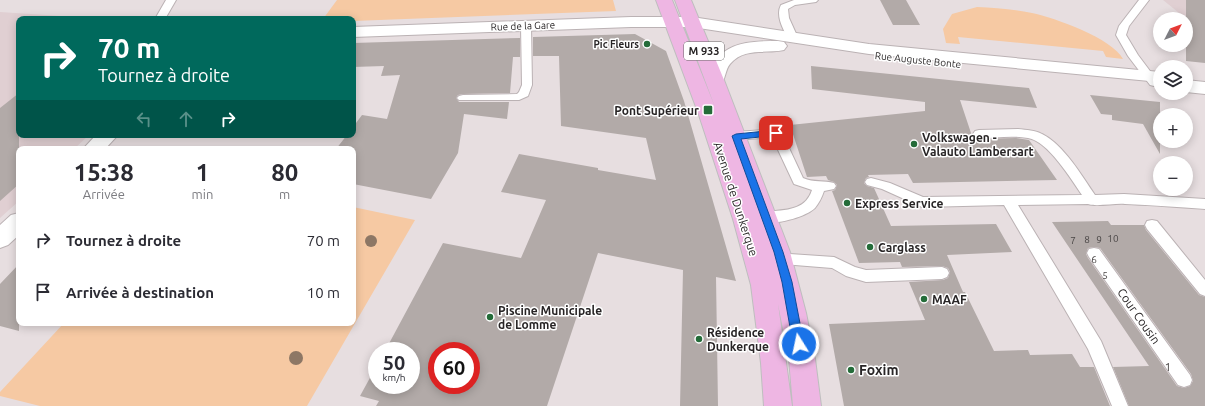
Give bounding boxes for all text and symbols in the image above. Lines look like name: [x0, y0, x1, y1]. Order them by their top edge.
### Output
north arrow: [1153, 12, 1193, 52]
map controls: [1153, 12, 1193, 196]
street label: Rue de la Gare: [491, 19, 555, 33]
icon: right: [32, 32, 84, 84]
text: 70 m: [98, 32, 160, 63]
place label: Pic Fleurs: [594, 39, 639, 50]
marker: Pic Fleurs: [642, 39, 652, 49]
road number: M 933: [684, 42, 724, 60]
street label: Rue Auguste Bonte: [874, 50, 962, 70]
button: layers: [1153, 60, 1193, 100]
text: Tournez à droite: [98, 65, 230, 85]
place label: Pont Supérieur: [614, 104, 699, 117]
marker: Pont Supérieur: [702, 104, 714, 116]
icon: left: [133, 108, 155, 130]
icon: ahead: [175, 108, 197, 130]
icon: right: [217, 108, 239, 130]
button: +: [1153, 108, 1193, 148]
pin: [759, 116, 793, 150]
icon: arrive: [765, 122, 787, 144]
place label: Volkswagen - Valauto Lambersart: [922, 131, 1034, 158]
marker: Volkswagen - Valauto Lambersart: [909, 139, 919, 149]
street label: Avenue de Dunkerque: [711, 140, 761, 258]
button: −: [1153, 156, 1193, 196]
text: 15:38: [74, 159, 134, 186]
text: 1: [196, 159, 209, 186]
text: 80: [271, 159, 298, 186]
text: Arrivée: [83, 187, 125, 201]
text: min: [192, 187, 213, 201]
text: m: [279, 187, 290, 201]
place label: Express Service: [855, 197, 943, 210]
marker: Express Service: [842, 198, 852, 208]
icon: right: [32, 229, 54, 251]
text: Tournez à droite: [66, 232, 181, 249]
text: 70 m: [307, 232, 340, 249]
house number: 10: [1107, 233, 1119, 244]
house number: 8: [1084, 234, 1090, 245]
house number: 9: [1096, 234, 1102, 245]
house number: 7: [1070, 235, 1076, 246]
place label: Carglass: [878, 241, 926, 254]
marker: Carglass: [865, 242, 875, 252]
house number: 6: [1091, 254, 1097, 265]
house number: 5: [1102, 270, 1108, 281]
icon: arrive: [32, 281, 54, 303]
text: Arrivée à destination: [66, 284, 214, 301]
text: 10 m: [307, 284, 340, 301]
street label: Cour Cousin: [1115, 286, 1163, 346]
place label: MAAF: [932, 293, 967, 306]
marker: MAAF: [919, 294, 929, 304]
place label: Piscine Municipale de Lomme: [498, 304, 602, 331]
marker: Piscine Municipale de Lomme: [485, 312, 495, 322]
position arrow: [778, 323, 820, 365]
place label: Résidence Dunkerque: [707, 326, 769, 353]
marker: Résidence Dunkerque: [694, 334, 704, 344]
speed limit sign: 60: [428, 342, 480, 394]
text: 50: [383, 351, 405, 374]
house number: 1: [1165, 360, 1171, 373]
place label: Foxim: [859, 362, 899, 378]
marker: Foxim: [846, 365, 856, 375]
text: km/h: [382, 372, 406, 383]

